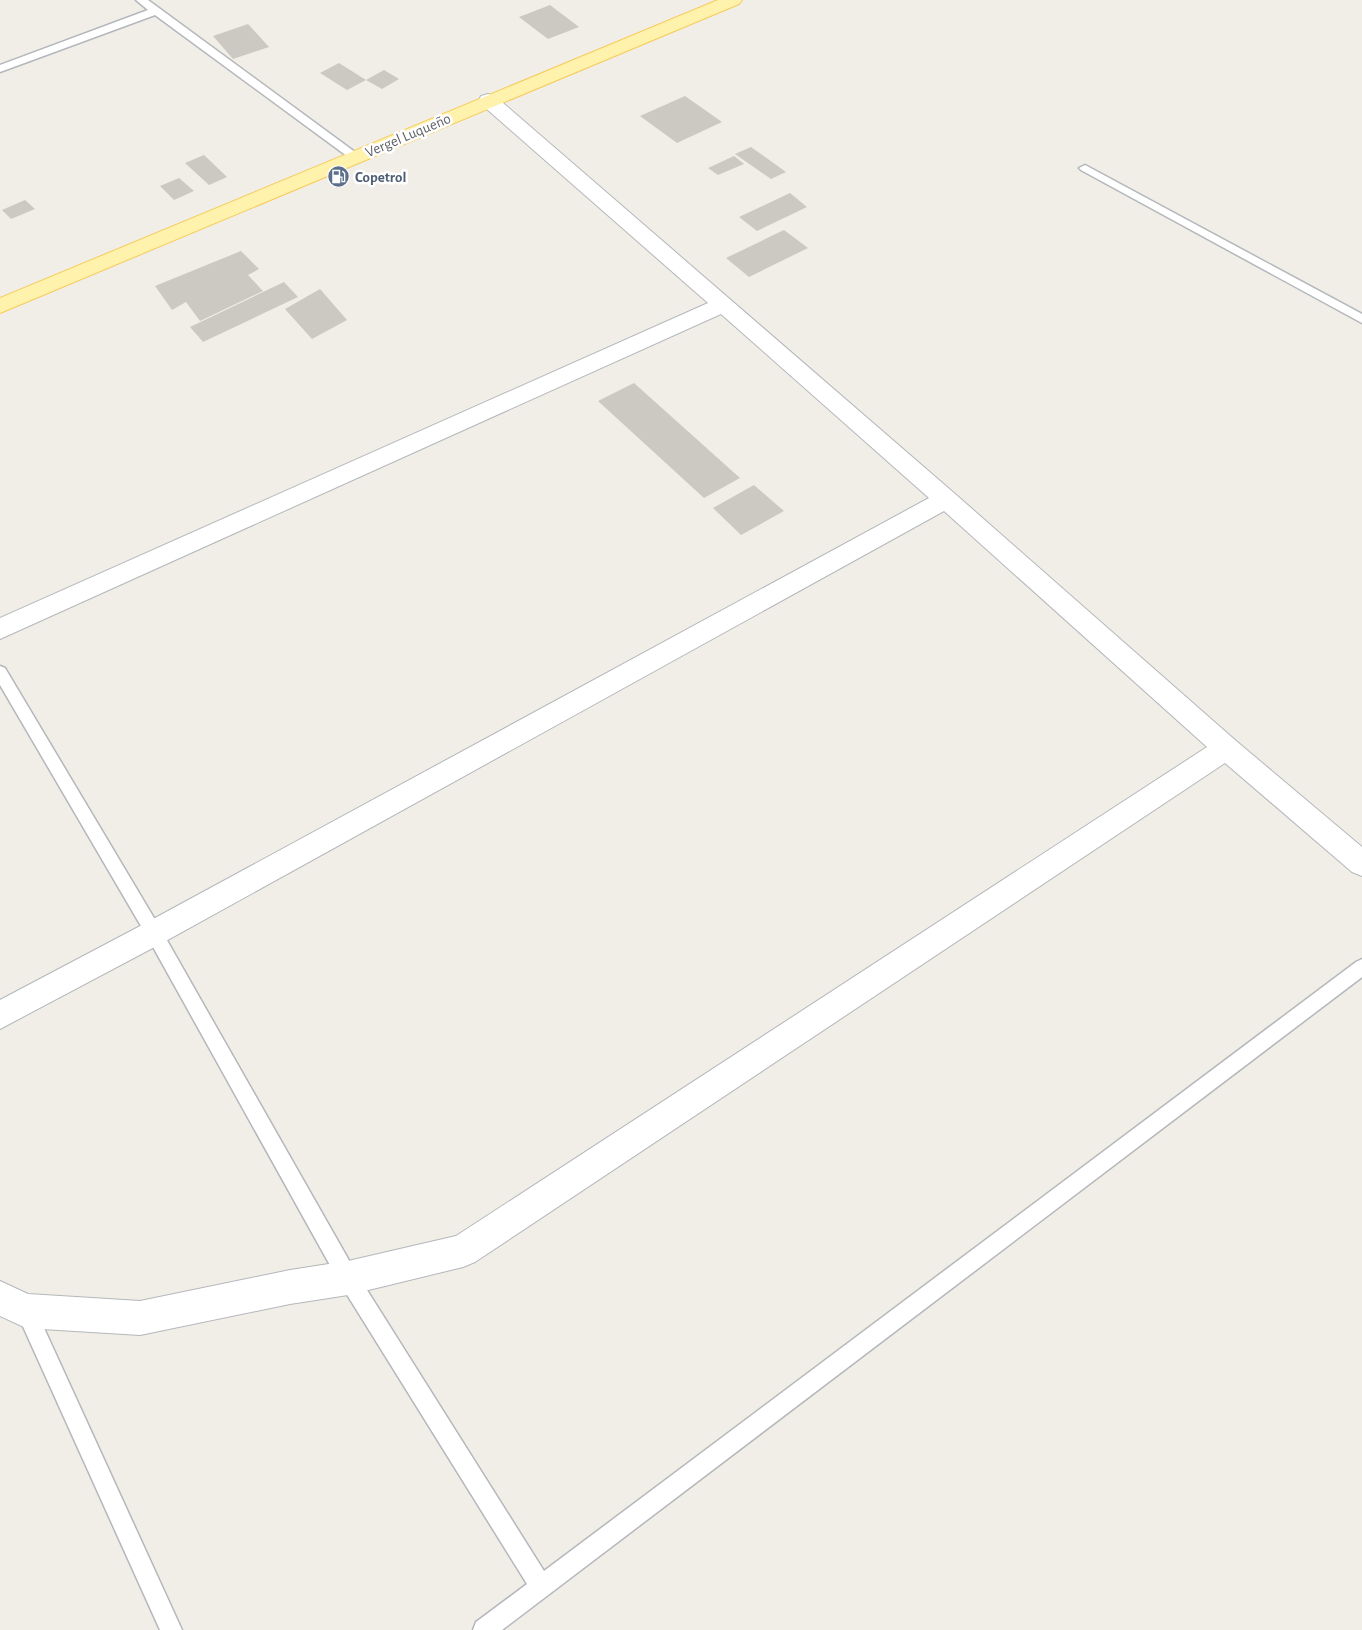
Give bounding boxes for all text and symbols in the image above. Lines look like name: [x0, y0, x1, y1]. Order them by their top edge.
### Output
street label: Vergel Luqueño: [363, 111, 453, 160]
fuel station icon: Copetrol: [327, 165, 351, 189]
place label: Copetrol: [355, 170, 406, 185]

